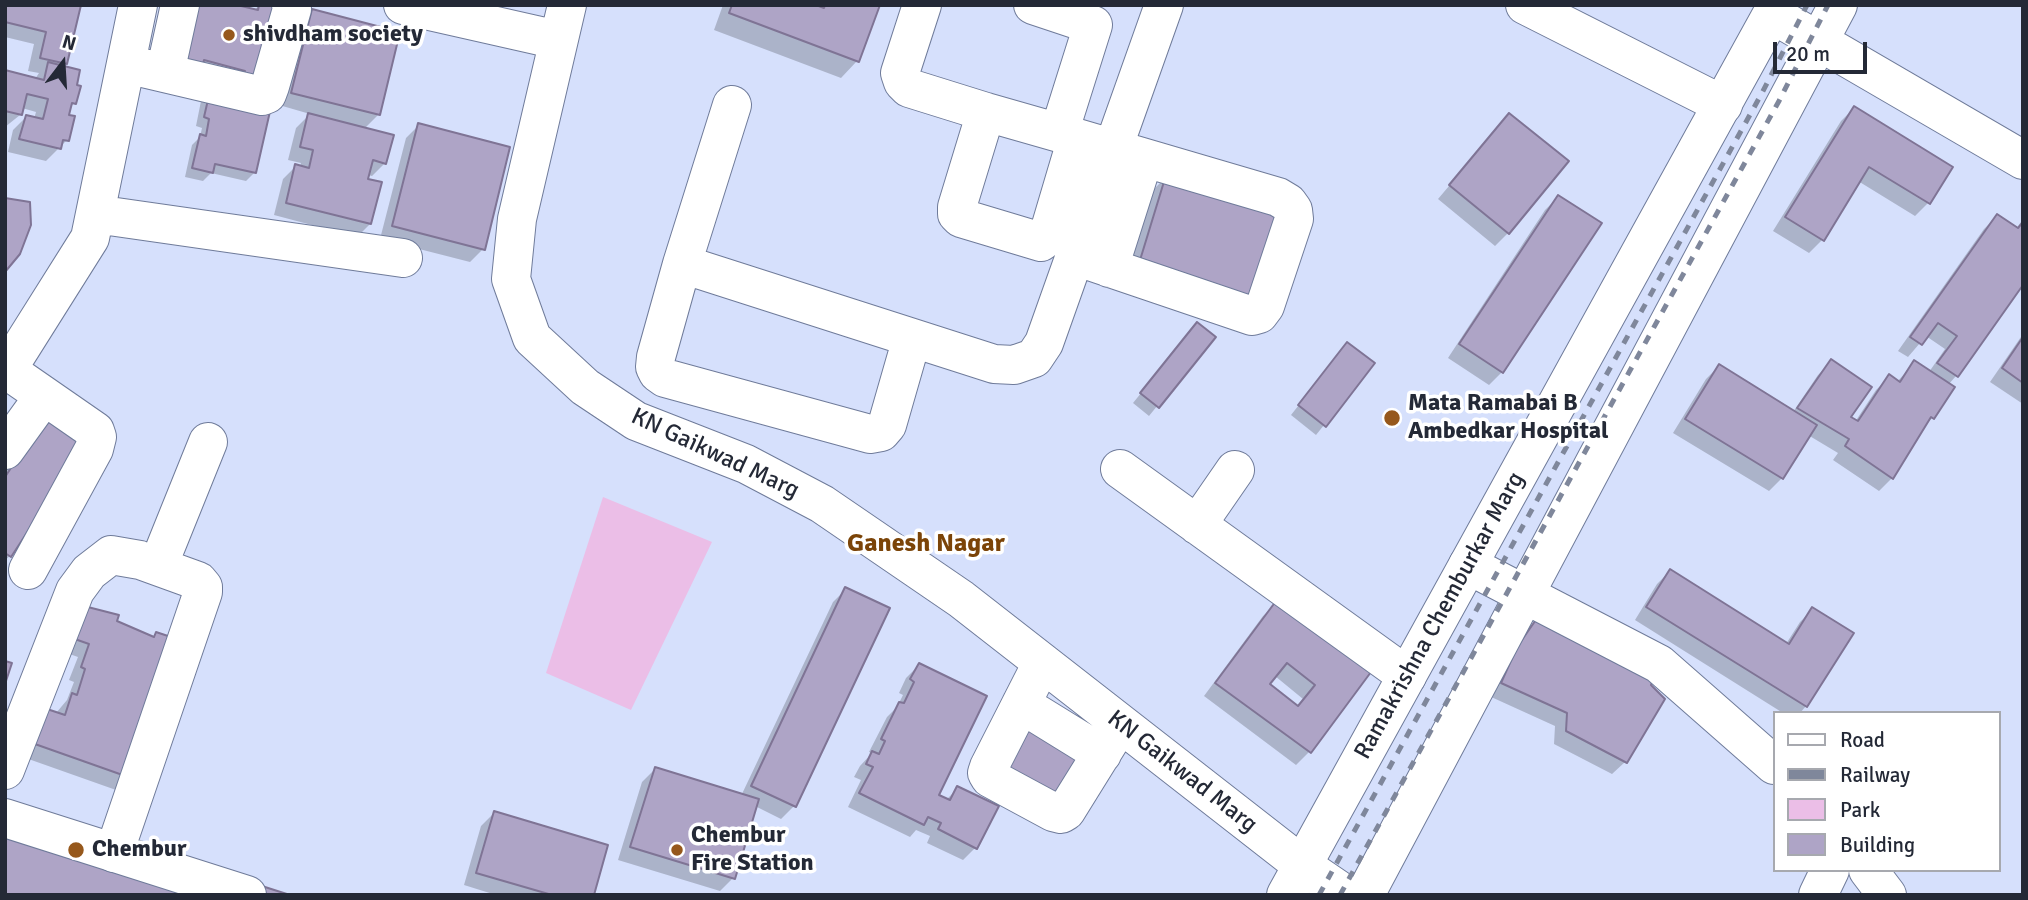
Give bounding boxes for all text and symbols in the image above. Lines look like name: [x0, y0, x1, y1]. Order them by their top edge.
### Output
place label: shivdham society: [243, 21, 423, 49]
marker: shivdham society: [221, 27, 237, 43]
north arrow: [28, 28, 98, 98]
scale bar: [1776, 28, 1870, 72]
text: N: [59, 30, 79, 56]
text: 20 m: [1786, 41, 1830, 67]
place label: Mata Ramabai B Ambedkar Hospital: [1408, 390, 1608, 446]
street label: KN Gaikwad Marg: [626, 402, 804, 506]
marker: Mata Ramabai B Ambedkar Hospital: [1382, 408, 1402, 428]
street label: Ramakrishna Chemburkar Marg: [1349, 467, 1531, 765]
district label: Ganesh Nagar: [847, 528, 1005, 560]
street label: KN Gaikwad Marg: [1101, 705, 1263, 839]
legend: [1772, 711, 2000, 872]
text: Road: [1840, 727, 1885, 753]
text: Railway: [1840, 762, 1910, 788]
text: Park: [1840, 797, 1880, 823]
place label: Chembur Fire Station: [691, 822, 814, 878]
text: Building: [1840, 832, 1915, 858]
place label: Chembur: [92, 836, 187, 864]
marker: Chembur: [66, 840, 86, 860]
marker: Chembur Fire Station: [669, 842, 685, 858]

